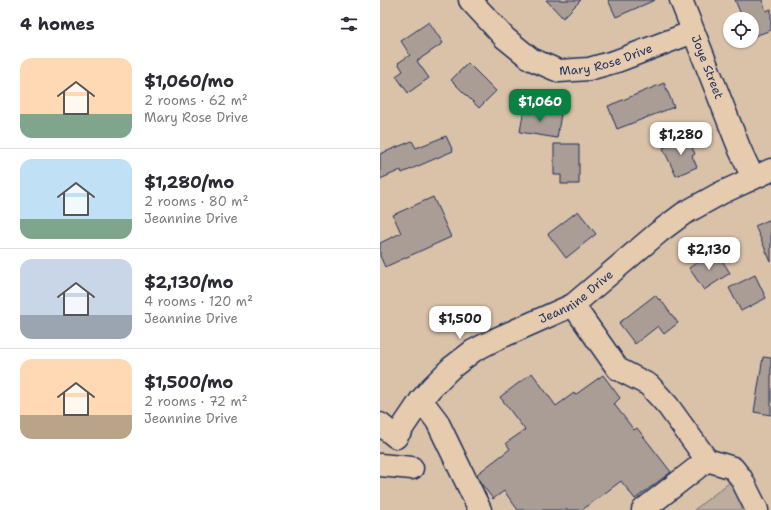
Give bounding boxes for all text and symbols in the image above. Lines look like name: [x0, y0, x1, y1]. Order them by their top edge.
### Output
map controls: [723, 12, 759, 48]
button: locate: [723, 12, 759, 48]
text: 4 homes: [20, 13, 95, 35]
icon: filters: [338, 13, 360, 35]
street label: Joye Street: [688, 33, 727, 101]
street label: Mary Rose Drive: [559, 40, 655, 79]
text: $1,060/mo: [144, 70, 234, 92]
icon: home: [52, 74, 100, 122]
pin: $1,060: [507, 89, 573, 123]
text: 2 rooms · 62 m²: [144, 92, 248, 109]
text: $1,060: [518, 93, 562, 110]
text: Mary Rose Drive: [144, 109, 248, 126]
pin: $1,280: [648, 122, 714, 156]
text: $1,280: [659, 126, 703, 143]
text: $1,280/mo: [144, 171, 234, 193]
icon: home: [52, 175, 100, 223]
text: 2 rooms · 80 m²: [144, 193, 248, 210]
text: Jeannine Drive: [144, 210, 238, 227]
pin: $2,130: [676, 237, 742, 271]
text: $2,130: [687, 241, 731, 258]
street label: Jeannine Drive: [536, 266, 617, 327]
text: $2,130/mo: [144, 271, 234, 293]
icon: home: [52, 275, 100, 323]
text: 4 rooms · 120 m²: [144, 293, 253, 310]
pin: $1,500: [427, 306, 493, 340]
text: Jeannine Drive: [144, 310, 238, 327]
text: $1,500: [438, 310, 482, 327]
text: $1,500/mo: [144, 371, 233, 393]
icon: home: [52, 375, 100, 423]
text: 2 rooms · 72 m²: [144, 393, 248, 410]
text: Jeannine Drive: [144, 410, 238, 427]

